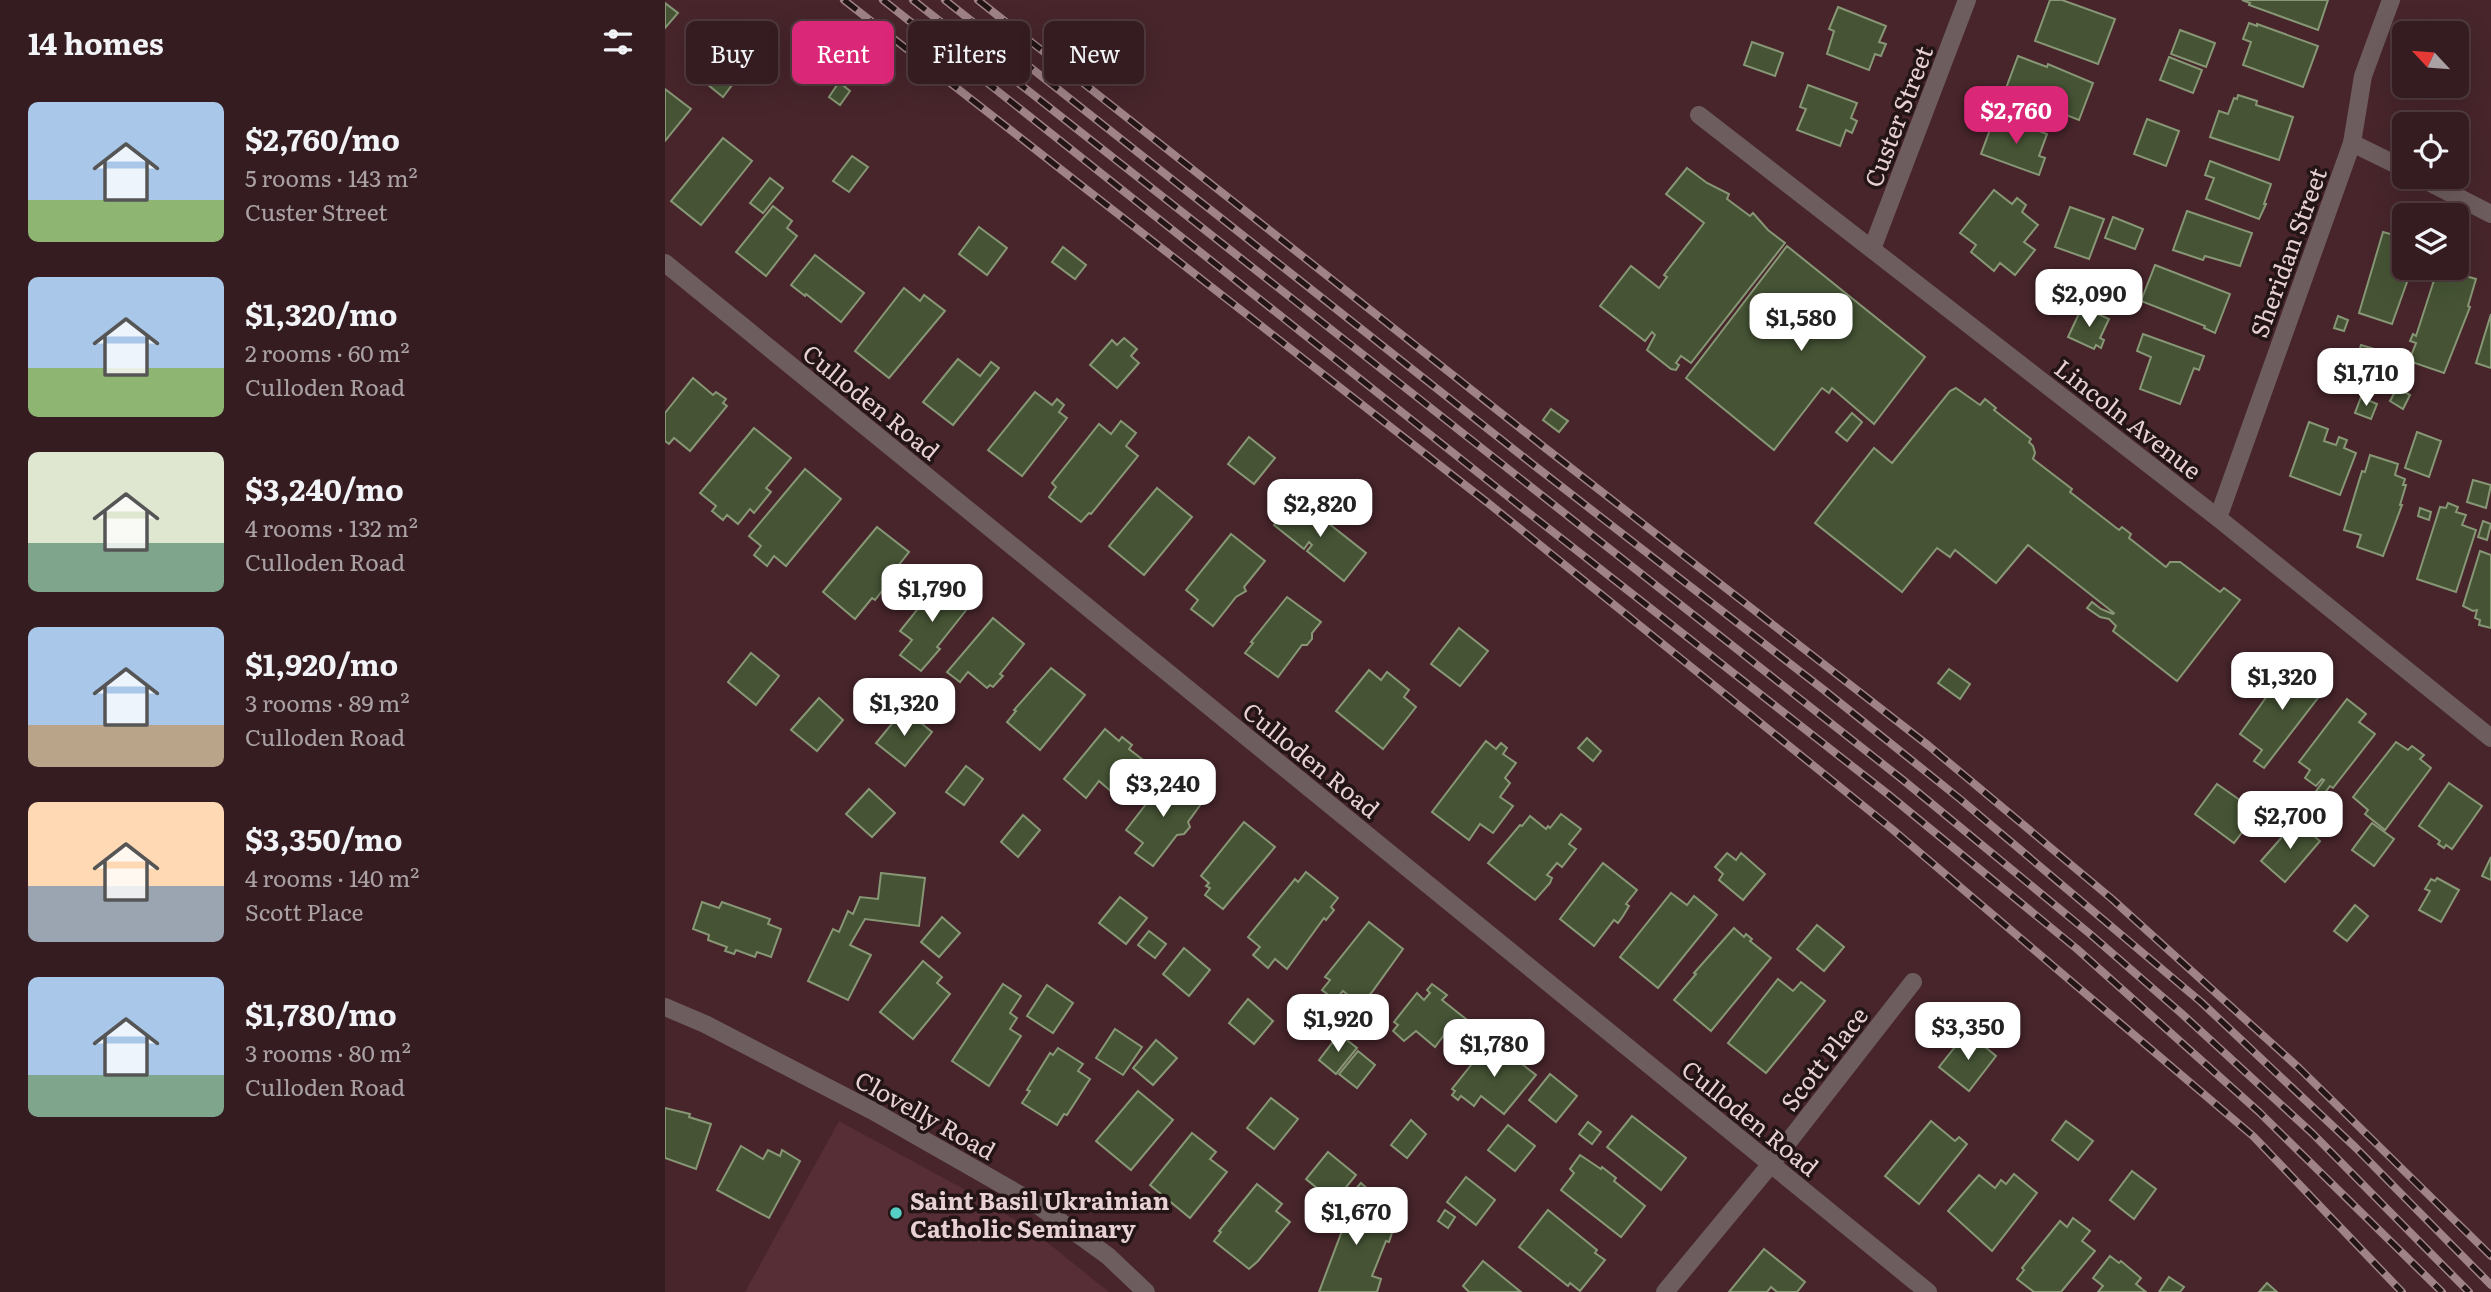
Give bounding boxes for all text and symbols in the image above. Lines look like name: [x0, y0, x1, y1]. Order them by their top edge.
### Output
text: 14 homes: [28, 20, 164, 64]
chip: Buy: [686, 21, 778, 84]
chip: Rent: [792, 21, 894, 84]
chip: Filters: [908, 21, 1030, 84]
chip: New: [1044, 21, 1144, 84]
north arrow: [2392, 21, 2469, 98]
map controls: [2392, 21, 2469, 280]
icon: filters: [599, 23, 637, 61]
street label: Custer Street: [1854, 40, 1940, 192]
pin: $2,760: [1959, 86, 2073, 146]
text: $2,760: [1980, 92, 2052, 126]
button: locate: [2392, 112, 2469, 189]
text: $2,760/mo: [245, 116, 400, 160]
icon: home: [84, 130, 168, 214]
text: 5 rooms · 143 m²: [245, 160, 418, 194]
street label: Sheridan Street: [2240, 162, 2334, 342]
text: Custer Street: [245, 194, 388, 228]
button: layers: [2392, 203, 2469, 280]
pin: $2,090: [2032, 270, 2146, 329]
text: $2,090: [2051, 275, 2127, 309]
text: $1,320/mo: [245, 291, 398, 335]
pin: $1,580: [1744, 294, 1858, 353]
text: $1,580: [1766, 299, 1836, 333]
icon: home: [84, 305, 168, 389]
text: 2 rooms · 60 m²: [245, 335, 410, 369]
street label: Culloden Road: [796, 335, 948, 467]
pin: $1,710: [2309, 348, 2423, 408]
street label: Lincoln Avenue: [2048, 350, 2210, 486]
text: $1,710: [2333, 354, 2399, 388]
text: Culloden Road: [245, 369, 405, 403]
text: $3,240/mo: [245, 466, 404, 510]
icon: home: [84, 480, 168, 564]
pin: $2,820: [1263, 480, 1377, 539]
text: $2,820: [1283, 485, 1357, 519]
text: 4 rooms · 132 m²: [245, 510, 418, 544]
text: Culloden Road: [245, 544, 405, 578]
pin: $1,790: [875, 564, 989, 624]
text: $1,790: [898, 570, 966, 604]
text: $1,920/mo: [245, 641, 398, 685]
pin: $1,320: [2225, 652, 2339, 712]
icon: home: [84, 655, 168, 739]
text: $1,320: [2247, 658, 2317, 692]
pin: $1,320: [847, 678, 961, 738]
text: $1,320: [869, 684, 939, 718]
text: 3 rooms · 89 m²: [245, 685, 410, 719]
street label: Culloden Road: [1236, 693, 1388, 825]
text: Culloden Road: [245, 719, 405, 753]
pin: $3,240: [1106, 760, 1220, 819]
text: $3,240: [1126, 765, 1200, 799]
pin: $2,700: [2233, 792, 2347, 851]
text: $2,700: [2254, 797, 2326, 831]
text: $3,350/mo: [245, 816, 402, 860]
icon: home: [84, 830, 168, 914]
text: 4 rooms · 140 m²: [245, 860, 419, 894]
text: Scott Place: [245, 894, 364, 928]
text: $1,780/mo: [245, 991, 397, 1035]
pin: $1,920: [1281, 995, 1395, 1054]
street label: Scott Place: [1771, 998, 1875, 1118]
text: $1,920: [1303, 1000, 1373, 1034]
pin: $3,350: [1911, 1002, 2025, 1062]
icon: home: [84, 1005, 168, 1089]
text: $3,350: [1931, 1008, 2005, 1042]
pin: $1,780: [1437, 1020, 1551, 1079]
text: $1,780: [1459, 1025, 1529, 1059]
text: 3 rooms · 80 m²: [245, 1035, 411, 1069]
street label: Culloden Road: [1675, 1051, 1827, 1183]
street label: Clovelly Road: [849, 1061, 1003, 1167]
text: Culloden Road: [245, 1069, 405, 1103]
place label: Saint Basil Ukrainian Catholic Seminary: [910, 1182, 1170, 1245]
pin: $1,670: [1299, 1188, 1413, 1247]
text: $1,670: [1321, 1193, 1391, 1227]
marker: Saint Basil Ukrainian Catholic Seminary: [888, 1205, 904, 1221]

